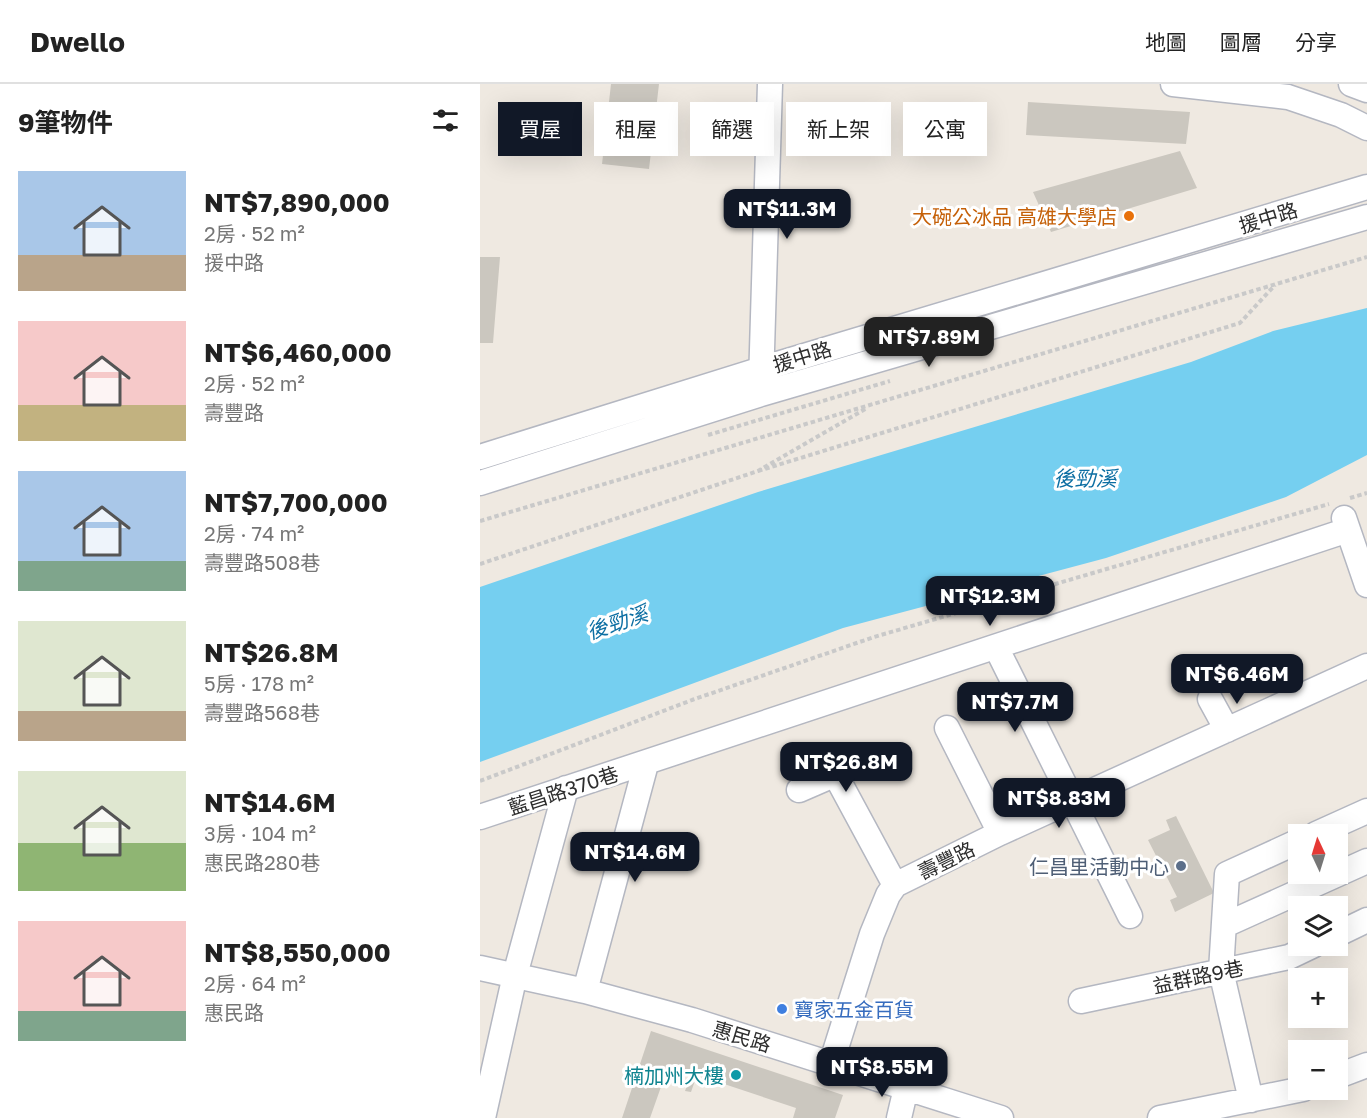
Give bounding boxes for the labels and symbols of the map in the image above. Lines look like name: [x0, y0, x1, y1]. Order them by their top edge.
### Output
pin: NT$11.3M: [725, 189, 849, 240]
street label: 援中路: [1236, 197, 1300, 237]
place label: 大碗公冰品 高雄大學店: [912, 204, 1117, 228]
marker: 大碗公冰品 高雄大學店: [1122, 209, 1136, 223]
pin: NT$7.89M: [867, 317, 991, 368]
street label: 援中路: [770, 336, 834, 376]
water label: 後勁溪: [1054, 465, 1119, 491]
pin: NT$12.3M: [928, 576, 1052, 627]
water label: 後勁溪: [583, 598, 654, 645]
pin: NT$6.46M: [1175, 654, 1299, 705]
pin: NT$7.7M: [960, 682, 1070, 733]
pin: NT$26.8M: [784, 742, 908, 793]
street label: 藍昌路370巷: [505, 761, 621, 819]
pin: NT$8.83M: [997, 778, 1121, 829]
north arrow: [1288, 824, 1348, 884]
pin: NT$14.6M: [573, 832, 697, 883]
street label: 壽豐路: [914, 836, 978, 884]
place label: 仁昌里活動中心: [1029, 854, 1169, 878]
marker: 仁昌里活動中心: [1174, 859, 1188, 873]
street label: 益群路9巷: [1150, 955, 1246, 997]
place label: 寶家五金百貨: [794, 997, 914, 1021]
marker: 寶家五金百貨: [775, 1002, 789, 1016]
street label: 惠民路: [710, 1016, 774, 1056]
pin: NT$8.55M: [820, 1047, 944, 1098]
place label: 楠加州大樓: [624, 1063, 724, 1087]
marker: 楠加州大樓: [729, 1068, 743, 1082]

